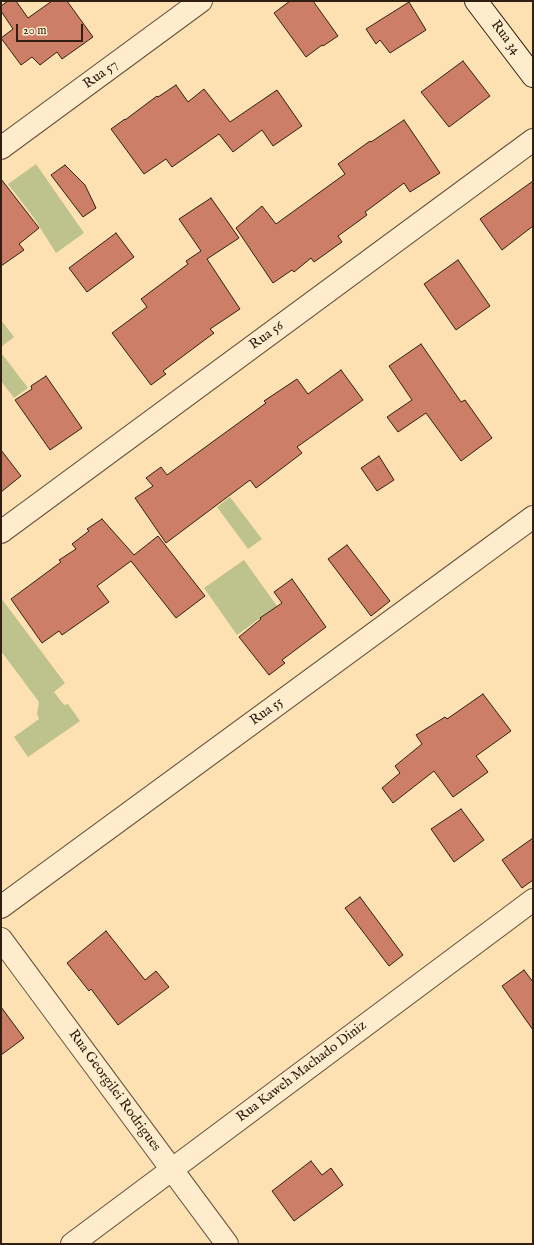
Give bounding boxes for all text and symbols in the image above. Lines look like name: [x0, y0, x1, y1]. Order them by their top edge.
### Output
scale bar: [18, 16, 85, 42]
street label: Rua 34: [487, 17, 523, 59]
text: 20 m: [23, 23, 46, 38]
street label: Rua 57: [80, 57, 122, 93]
street label: Rua 56: [247, 318, 287, 354]
street label: Rua 55: [247, 694, 287, 730]
street label: Rua Kaweh Machado Diniz: [234, 1018, 370, 1126]
street label: Rua Georgilei Rodrigues: [64, 1027, 164, 1155]

